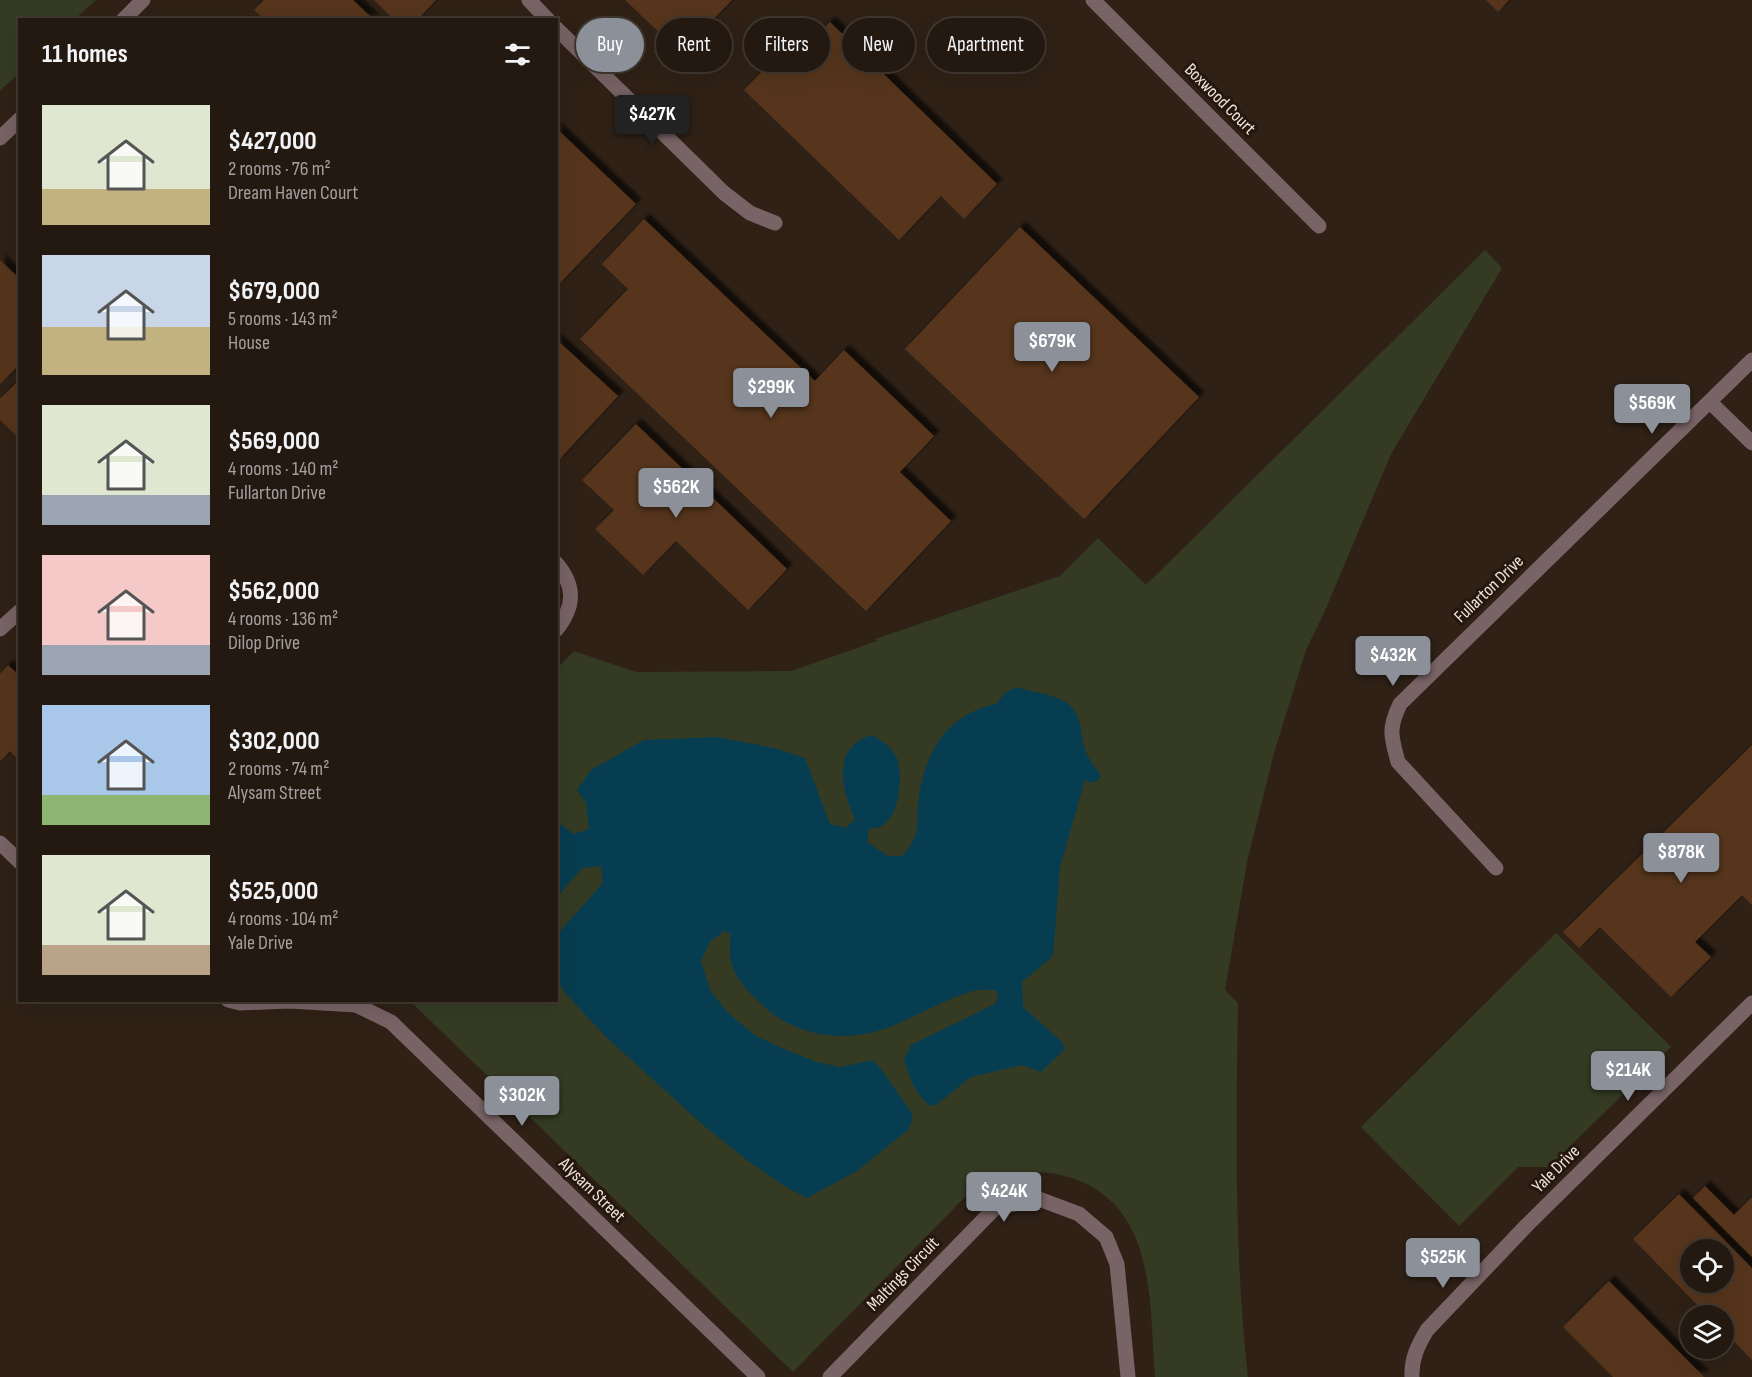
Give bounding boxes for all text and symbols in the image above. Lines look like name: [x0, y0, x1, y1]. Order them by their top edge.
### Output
chip: Buy: [576, 18, 644, 72]
chip: Rent: [656, 18, 732, 72]
chip: Filters: [744, 18, 830, 72]
chip: New: [842, 18, 915, 72]
chip: Apartment: [927, 18, 1045, 72]
icon: filters: [501, 38, 534, 71]
text: 11 homes: [42, 39, 128, 70]
street label: Boxwood Court: [1180, 59, 1260, 139]
pin: $427K: [610, 95, 694, 146]
text: $427K: [628, 102, 676, 126]
text: $427,000: [228, 126, 317, 157]
icon: home: [90, 129, 162, 201]
text: 2 rooms · 76 m²: [228, 157, 331, 181]
text: Dream Haven Court: [228, 181, 358, 205]
text: $679,000: [228, 276, 320, 307]
icon: home: [90, 279, 162, 351]
text: 5 rooms · 143 m²: [228, 307, 338, 331]
pin: $679K: [1010, 322, 1094, 373]
text: $679K: [1028, 329, 1076, 353]
text: House: [228, 331, 270, 355]
pin: $299K: [729, 368, 813, 419]
text: $299K: [747, 375, 795, 399]
pin: $569K: [1610, 384, 1694, 435]
text: $569K: [1628, 391, 1676, 415]
text: $569,000: [228, 426, 320, 457]
icon: home: [90, 429, 162, 501]
text: 4 rooms · 140 m²: [228, 457, 338, 481]
pin: $562K: [634, 468, 718, 519]
text: $562K: [652, 475, 700, 499]
text: Fullarton Drive: [228, 481, 326, 505]
street label: Fullarton Drive: [1450, 551, 1528, 627]
text: $562,000: [228, 576, 319, 607]
icon: home: [90, 579, 162, 651]
text: 4 rooms · 136 m²: [228, 607, 338, 631]
text: Dilop Drive: [228, 631, 300, 655]
pin: $432K: [1351, 636, 1435, 687]
text: $432K: [1369, 643, 1417, 667]
text: $302,000: [228, 726, 320, 757]
icon: home: [90, 729, 162, 801]
text: 2 rooms · 74 m²: [228, 757, 329, 781]
text: Alysam Street: [228, 781, 321, 805]
pin: $878K: [1639, 833, 1723, 884]
text: $878K: [1657, 840, 1705, 864]
text: $525,000: [228, 876, 318, 907]
icon: home: [90, 879, 162, 951]
text: 4 rooms · 104 m²: [228, 907, 338, 931]
text: Yale Drive: [228, 931, 293, 955]
pin: $214K: [1586, 1051, 1670, 1102]
text: $214K: [1605, 1058, 1651, 1082]
pin: $302K: [480, 1076, 564, 1127]
text: $302K: [498, 1083, 546, 1107]
street label: Yale Drive: [1528, 1141, 1584, 1197]
street label: Alysam Street: [554, 1153, 630, 1227]
pin: $424K: [962, 1172, 1046, 1223]
text: $424K: [980, 1179, 1028, 1203]
street label: Maltings Circuit: [863, 1232, 944, 1315]
pin: $525K: [1401, 1238, 1485, 1289]
map controls: [1680, 1239, 1734, 1359]
button: locate: [1680, 1239, 1734, 1293]
text: $525K: [1420, 1245, 1466, 1269]
button: layers: [1680, 1305, 1734, 1359]

